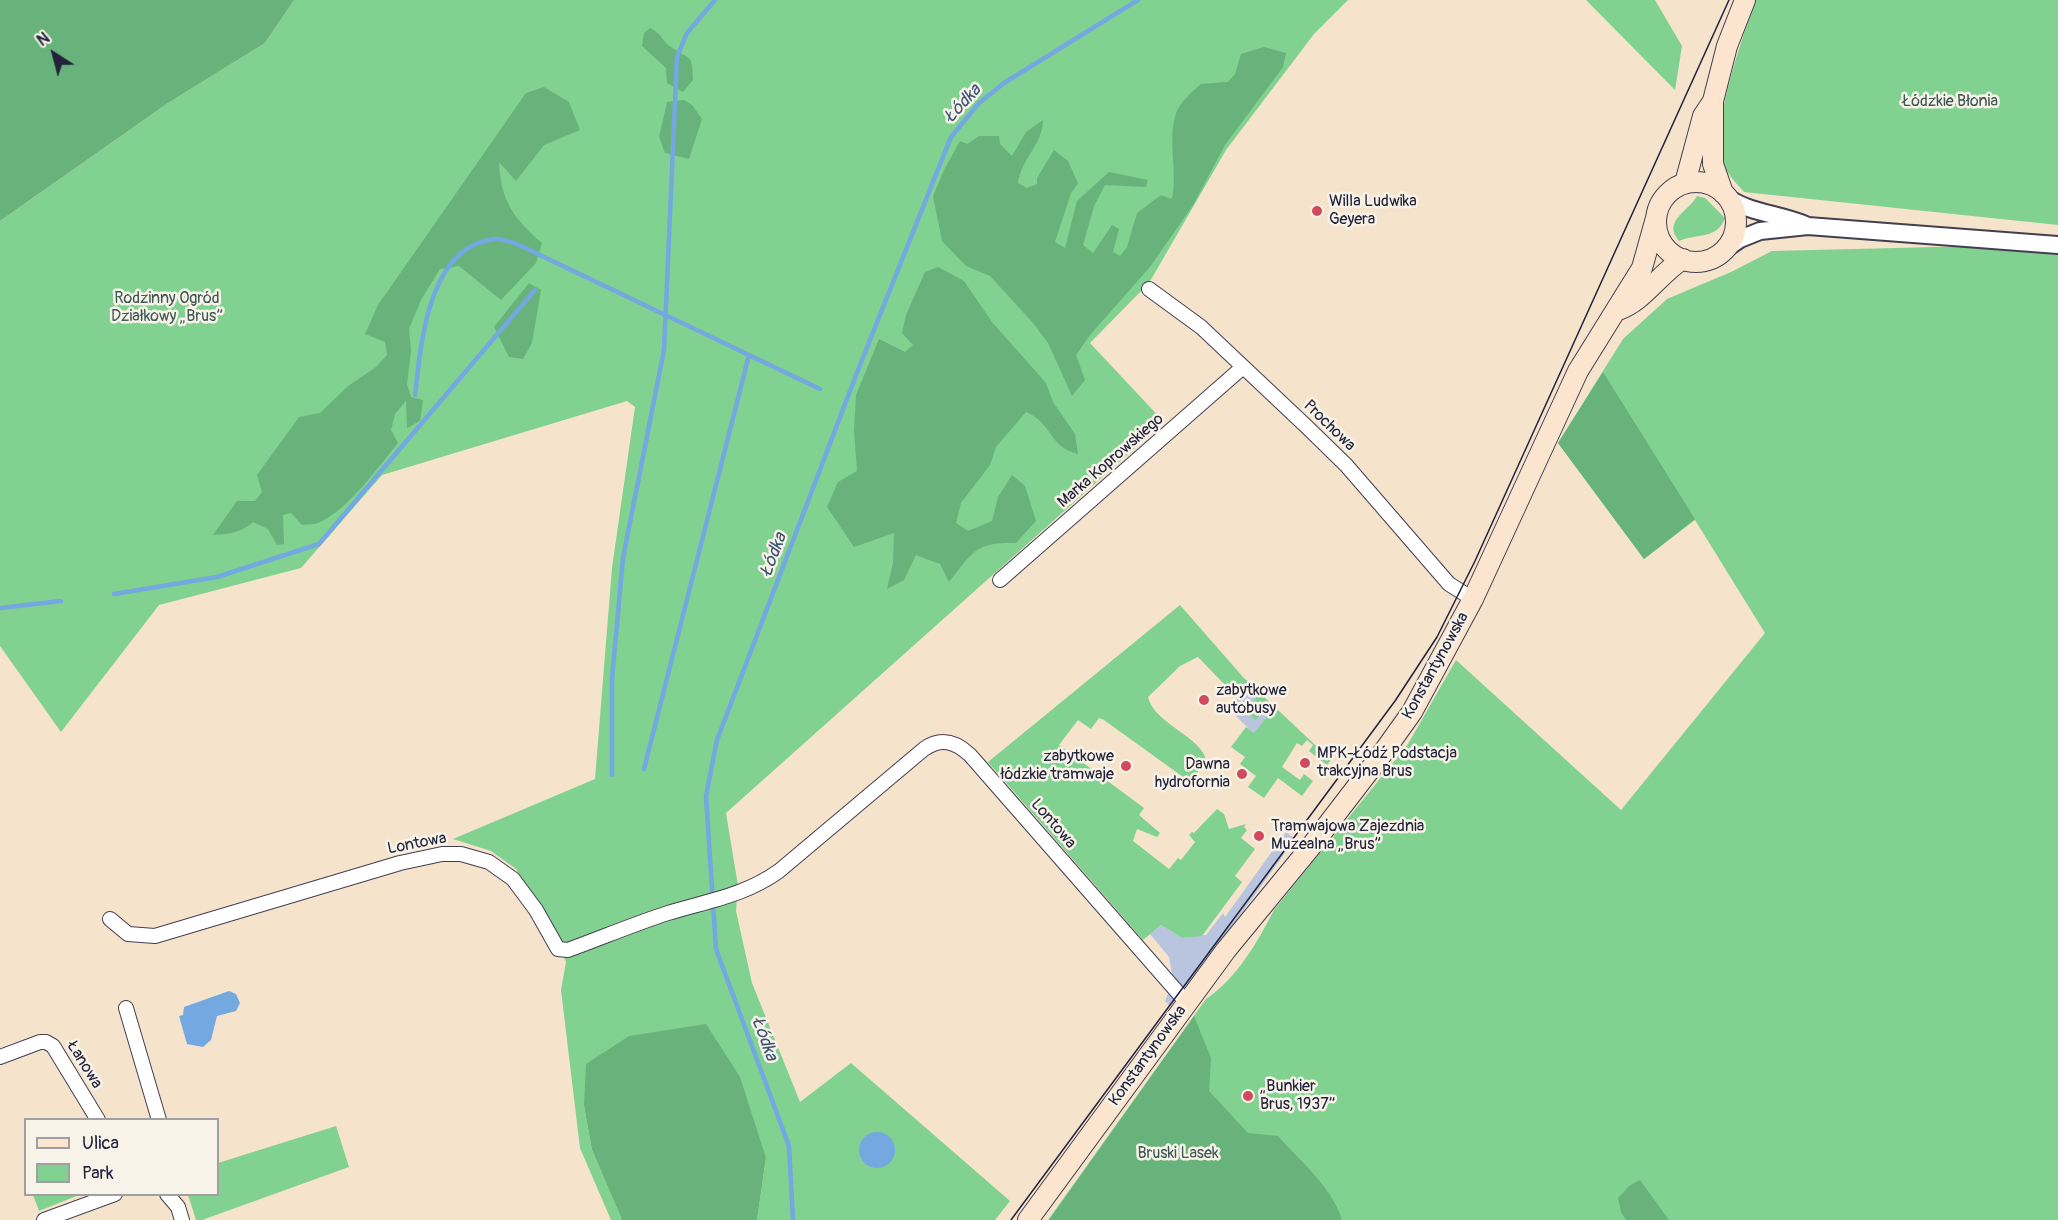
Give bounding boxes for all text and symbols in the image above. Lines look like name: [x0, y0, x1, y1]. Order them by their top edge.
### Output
north arrow: [24, 24, 84, 84]
text: N: [33, 28, 54, 51]
water label: Łódka: [940, 80, 986, 128]
park label: Łódzkie Błonia: [1902, 92, 1998, 112]
place label: Willa Ludwika Geyera: [1329, 192, 1417, 230]
marker: Willa Ludwika Geyera: [1310, 204, 1324, 218]
park label: Rodzinny Ogród Działkowy „Brus”: [111, 289, 223, 327]
street label: Prochowa: [1299, 397, 1359, 455]
street label: Marka Koprowskiego: [1054, 410, 1168, 512]
water label: Łódka: [756, 530, 792, 580]
street label: Konstantynowska: [1399, 609, 1473, 723]
place label: zabytkowe autobusy: [1216, 681, 1287, 719]
marker: zabytkowe autobusy: [1197, 693, 1211, 707]
place label: MPK-Łódź Podstacja trakcyjna Brus: [1317, 744, 1457, 782]
place label: zabytkowe łódzkie tramwaje: [1001, 747, 1114, 785]
place label: Dawna hydrofornia: [1155, 755, 1230, 793]
marker: MPK-Łódź Podstacja trakcyjna Brus: [1298, 756, 1312, 770]
marker: zabytkowe łódzkie tramwaje: [1119, 759, 1133, 773]
marker: Dawna hydrofornia: [1235, 767, 1249, 781]
street label: Lontowa: [1026, 795, 1080, 853]
place label: Tramwajowa Zajezdnia Muzealna „Brus”: [1271, 817, 1424, 855]
street label: Lontowa: [386, 829, 448, 859]
marker: Tramwajowa Zajezdnia Muzealna „Brus”: [1252, 829, 1266, 843]
street label: Konstantynowska: [1105, 1002, 1191, 1110]
water label: Łódka: [746, 1014, 782, 1064]
street label: Łanowa: [62, 1038, 106, 1092]
place label: „Bunkier Brus, 1937”: [1260, 1077, 1335, 1115]
marker: „Bunkier Brus, 1937”: [1241, 1089, 1255, 1103]
legend: [24, 1118, 219, 1196]
text: Ulica: [82, 1132, 119, 1155]
park label: Bruski Lasek: [1137, 1144, 1219, 1164]
text: Park: [82, 1162, 114, 1185]

